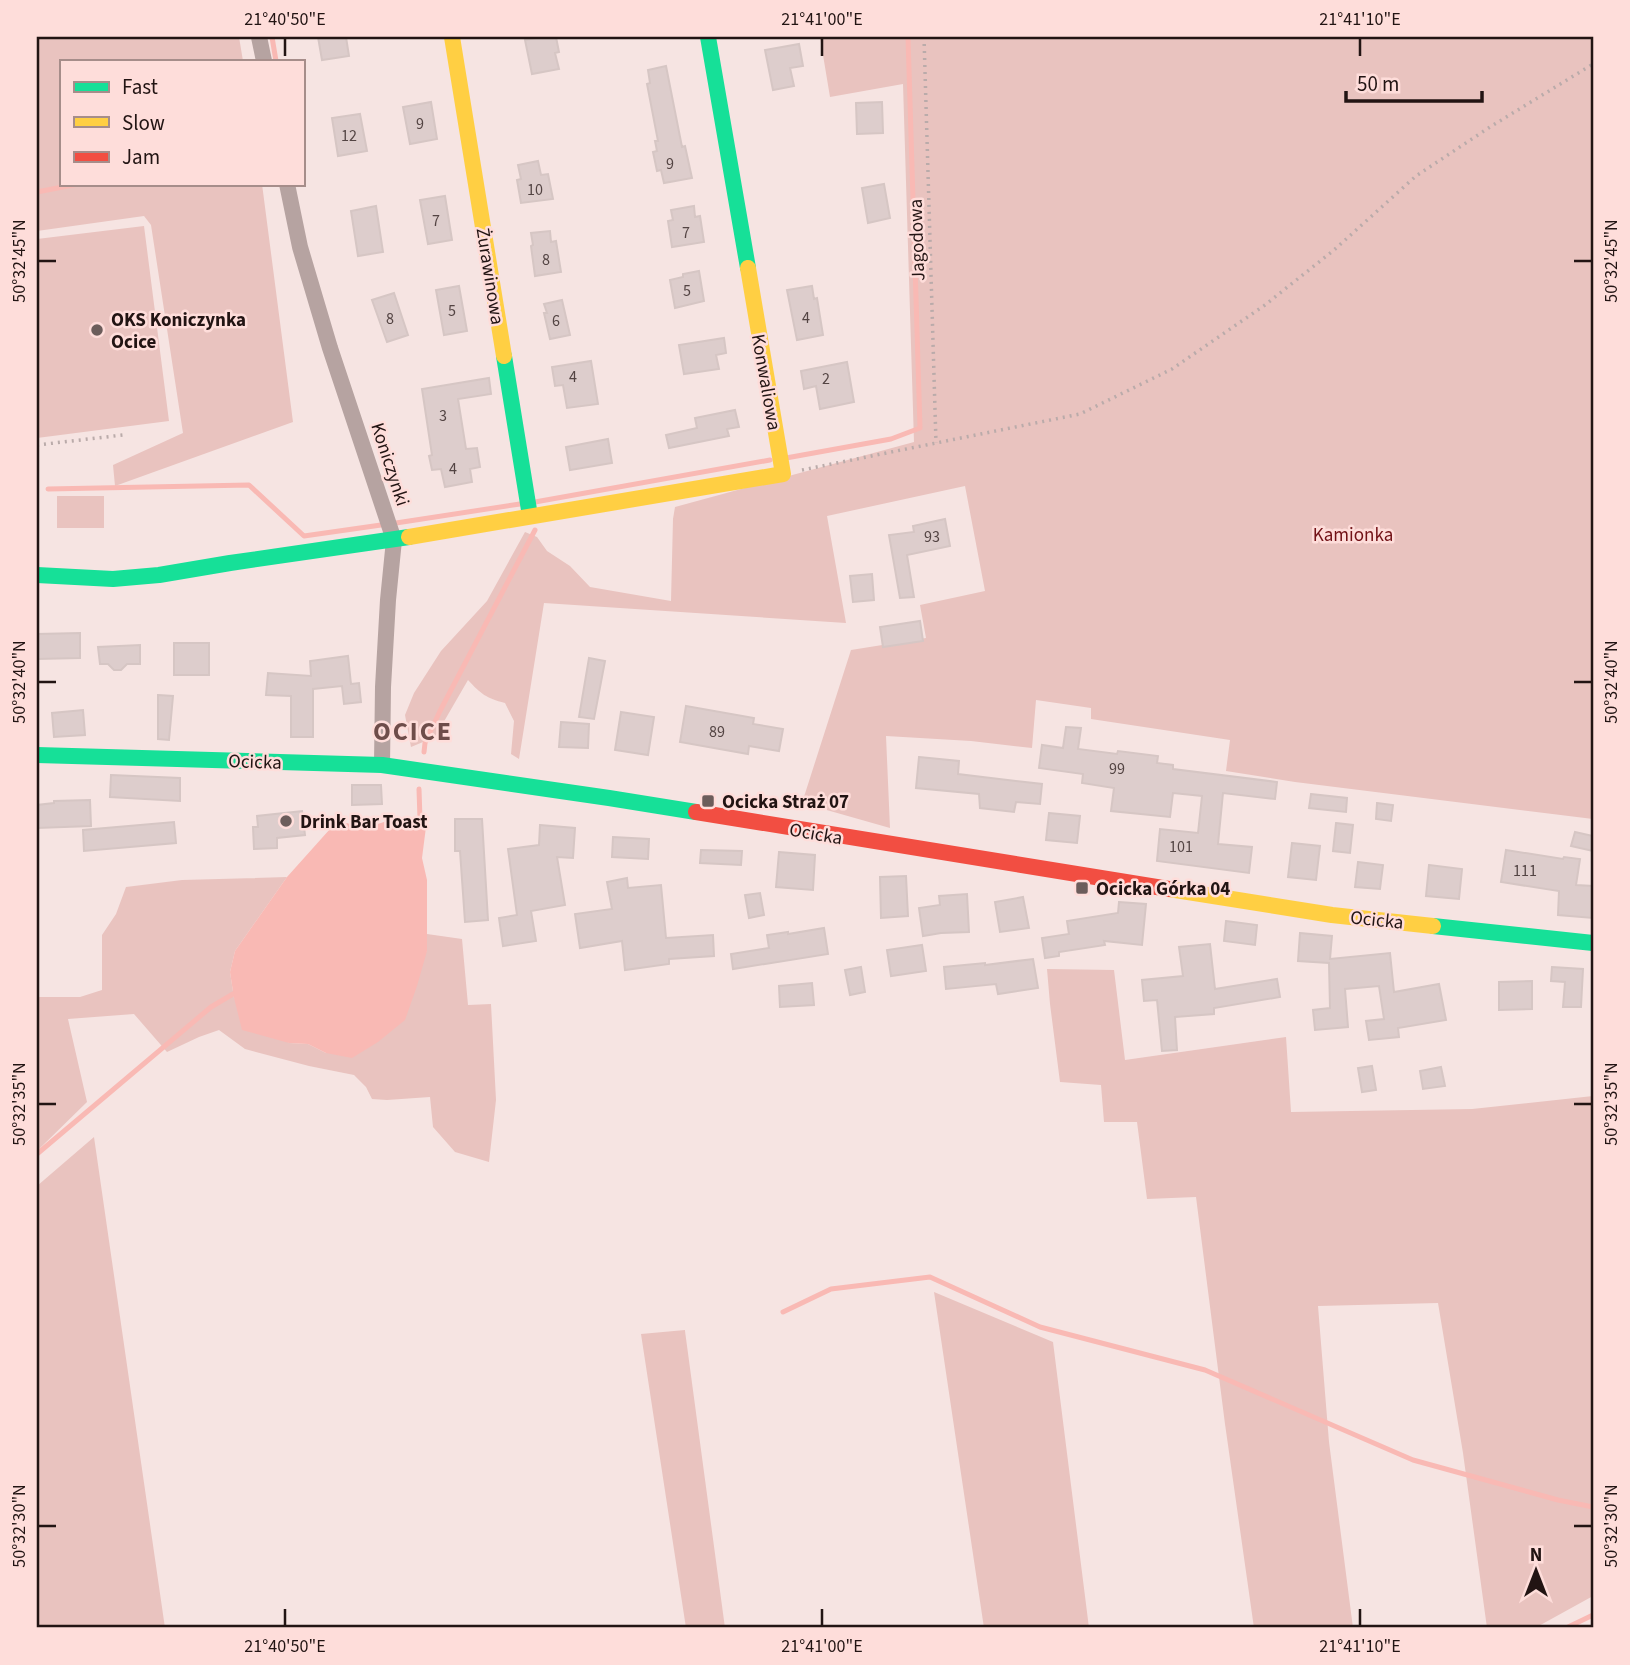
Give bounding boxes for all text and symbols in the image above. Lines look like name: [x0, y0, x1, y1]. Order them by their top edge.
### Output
text: 21°40'50"E: [244, 7, 326, 32]
text: 21°41'00"E: [781, 7, 863, 32]
text: 21°41'10"E: [1319, 7, 1401, 32]
legend: [60, 60, 304, 186]
scale bar: [1346, 60, 1483, 104]
text: 50 m: [1357, 69, 1399, 99]
text: Fast: [122, 72, 158, 102]
text: Slow: [122, 108, 165, 138]
house number: 9: [416, 113, 424, 135]
house number: 12: [341, 125, 357, 147]
text: Jam: [122, 142, 160, 172]
house number: 9: [666, 153, 674, 175]
house number: 10: [527, 179, 543, 201]
street label: Jagodowa: [903, 198, 932, 281]
house number: 7: [432, 210, 440, 232]
text: 50°32'45"N: [7, 219, 32, 303]
text: 50°32'45"N: [1599, 219, 1624, 303]
house number: 7: [682, 222, 690, 244]
street label: Żurawinowa: [469, 226, 511, 327]
house number: 8: [542, 249, 550, 271]
house number: 5: [683, 280, 691, 302]
house number: 5: [448, 300, 456, 322]
place label: OKS Koniczynka Ocice: [111, 307, 246, 356]
house number: 4: [802, 307, 810, 329]
house number: 8: [386, 308, 394, 330]
house number: 6: [552, 310, 560, 332]
marker: OKS Koniczynka Ocice: [89, 322, 105, 338]
street label: Konwaliowa: [744, 332, 787, 433]
house number: 4: [569, 366, 577, 388]
house number: 2: [822, 368, 830, 390]
house number: 3: [439, 405, 447, 427]
street label: Koniczynki: [363, 419, 416, 510]
house number: 4: [449, 458, 457, 480]
park label: Kamionka: [1313, 522, 1393, 549]
house number: 93: [924, 526, 940, 548]
text: 50°32'40"N: [7, 640, 32, 724]
text: 50°32'40"N: [1599, 640, 1624, 724]
district label: OCICE: [373, 713, 453, 750]
house number: 89: [709, 721, 725, 743]
street label: Ocicka: [228, 748, 282, 777]
house number: 99: [1109, 758, 1125, 780]
place label: Ocicka Straż 07: [722, 789, 849, 816]
marker: Ocicka Straż 07: [700, 793, 716, 809]
place label: Drink Bar Toast: [300, 809, 428, 836]
marker: Drink Bar Toast: [278, 813, 294, 829]
street label: Ocicka: [787, 817, 844, 852]
house number: 101: [1169, 836, 1193, 858]
house number: 111: [1513, 860, 1537, 882]
place label: Ocicka Górka 04: [1096, 876, 1230, 903]
marker: Ocicka Górka 04: [1074, 880, 1090, 896]
street label: Ocicka: [1349, 904, 1405, 937]
text: 50°32'35"N: [7, 1062, 32, 1146]
text: 50°32'35"N: [1599, 1062, 1624, 1146]
text: 50°32'30"N: [7, 1484, 32, 1568]
text: 50°32'30"N: [1599, 1484, 1624, 1568]
north arrow: [1500, 1536, 1570, 1606]
text: N: [1530, 1542, 1542, 1569]
text: 21°40'50"E: [244, 1634, 326, 1659]
text: 21°41'00"E: [781, 1634, 863, 1659]
text: 21°41'10"E: [1319, 1634, 1401, 1659]

